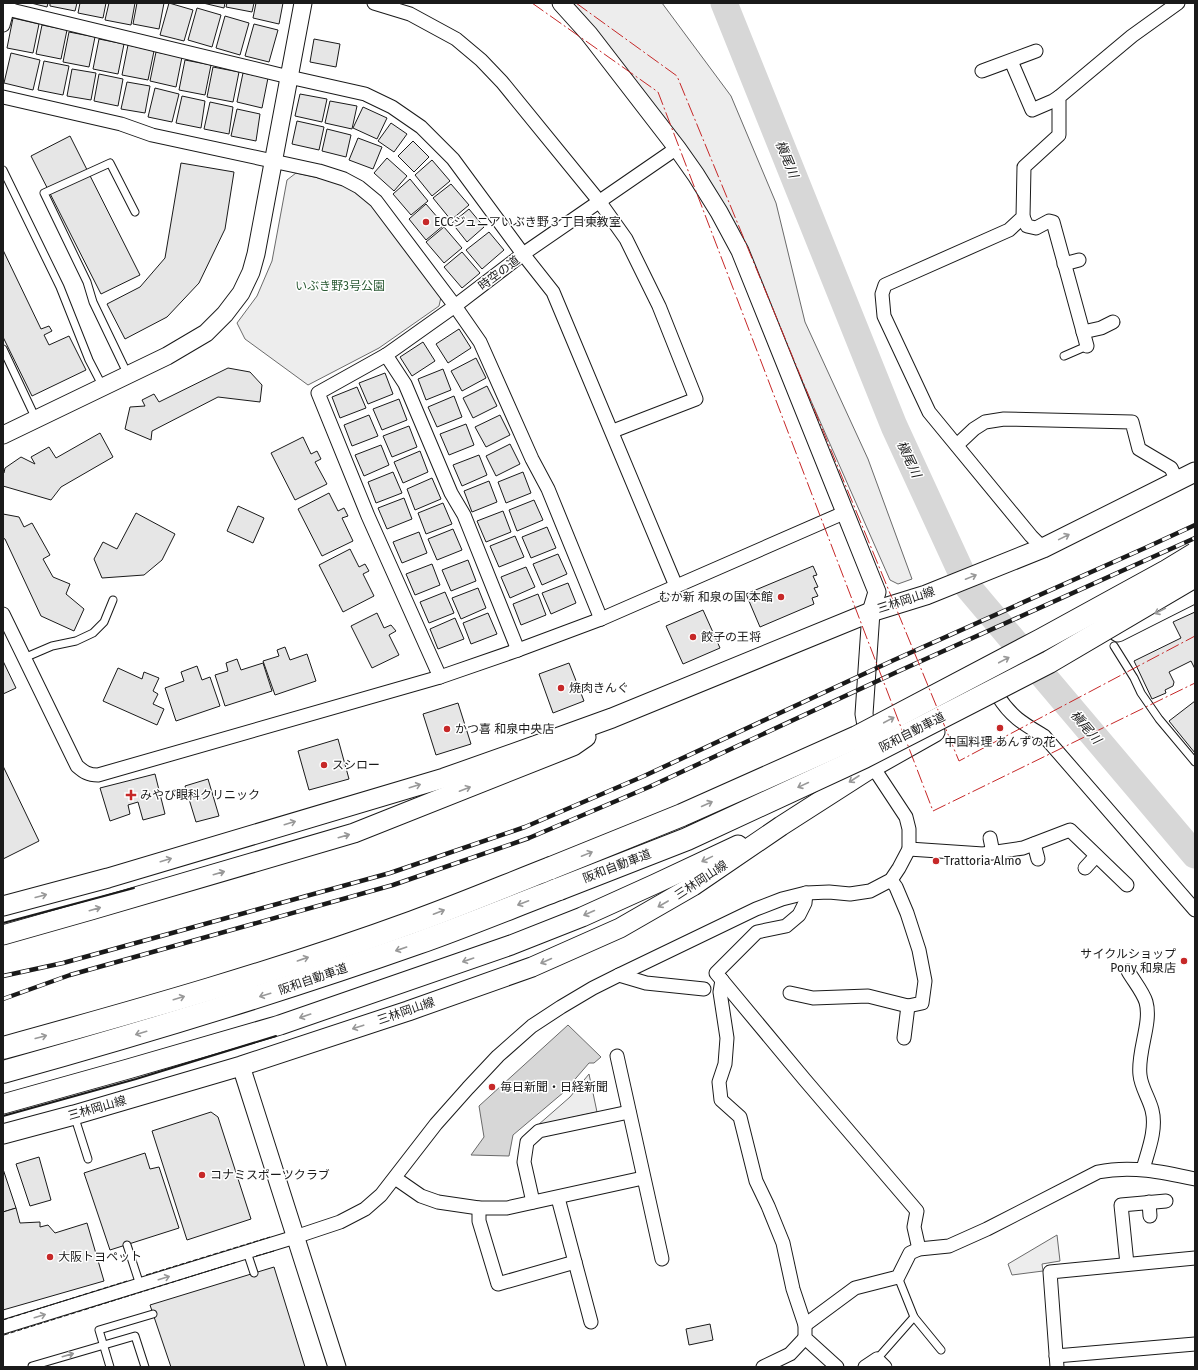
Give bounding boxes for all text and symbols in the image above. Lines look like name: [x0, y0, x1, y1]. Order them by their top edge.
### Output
water label: 槇尾川: [773, 138, 802, 182]
place label: ECCジュニアいぶき野３丁目東教室: [434, 215, 621, 229]
marker: ECCジュニアいぶき野３丁目東教室: [421, 217, 431, 227]
street label: 時空の道: [476, 253, 522, 293]
park label: いぶき野3号公園: [295, 279, 385, 293]
water label: 槇尾川: [894, 438, 925, 482]
one-way arrow: [1057, 533, 1069, 540]
one-way arrow: [964, 573, 976, 580]
street label: 三林岡山線: [875, 584, 937, 616]
place label: むか新 和泉の国 本館: [659, 590, 773, 604]
marker: むか新 和泉の国 本館: [776, 592, 786, 602]
one-way arrow: [1155, 608, 1167, 615]
place label: 餃子の王将: [701, 630, 761, 644]
marker: 餃子の王将: [688, 632, 698, 642]
one-way arrow: [998, 655, 1010, 663]
place label: 焼肉きんぐ: [569, 681, 629, 695]
marker: 焼肉きんぐ: [556, 683, 566, 693]
water label: 槇尾川: [1068, 707, 1106, 748]
street label: 阪和自動車道: [877, 709, 947, 755]
one-way arrow: [883, 716, 895, 723]
place label: かつ喜 和泉中央店: [455, 722, 554, 736]
marker: 中国料理 あんずの花: [995, 723, 1005, 733]
marker: かつ喜 和泉中央店: [442, 724, 452, 734]
place label: 中国料理 あんずの花: [944, 735, 1056, 749]
place label: スシロー: [332, 758, 380, 772]
marker: スシロー: [319, 760, 329, 770]
one-way arrow: [849, 775, 860, 783]
one-way arrow: [408, 782, 421, 789]
one-way arrow: [797, 782, 809, 789]
one-way arrow: [459, 785, 471, 793]
place label: みやび眼科クリニック: [140, 788, 260, 802]
marker: みやび眼科クリニック: [125, 789, 137, 801]
one-way arrow: [701, 799, 713, 807]
one-way arrow: [284, 819, 297, 826]
one-way arrow: [337, 832, 350, 839]
street label: 阪和自動車道: [581, 847, 653, 885]
one-way arrow: [581, 849, 593, 857]
place label: Trattoria Almo: [944, 854, 1022, 868]
one-way arrow: [159, 856, 172, 863]
one-way arrow: [702, 856, 714, 863]
marker: Trattoria Almo: [931, 856, 941, 866]
street label: 三林岡山線: [672, 858, 730, 902]
one-way arrow: [213, 869, 226, 876]
one-way arrow: [34, 891, 47, 899]
one-way arrow: [517, 899, 529, 907]
one-way arrow: [657, 900, 669, 908]
one-way arrow: [88, 905, 101, 912]
one-way arrow: [433, 907, 445, 915]
one-way arrow: [584, 910, 596, 918]
one-way arrow: [395, 946, 408, 953]
place label: サイクルショップ Pony 和泉店: [1081, 947, 1176, 975]
one-way arrow: [297, 955, 309, 963]
one-way arrow: [462, 956, 474, 964]
marker: サイクルショップ Pony 和泉店: [1179, 956, 1189, 966]
one-way arrow: [541, 958, 553, 965]
street label: 阪和自動車道: [277, 961, 349, 997]
one-way arrow: [259, 992, 272, 999]
one-way arrow: [172, 994, 185, 1001]
street label: 三林岡山線: [375, 995, 437, 1027]
one-way arrow: [300, 1012, 312, 1020]
one-way arrow: [352, 1024, 364, 1032]
one-way arrow: [134, 1030, 147, 1037]
one-way arrow: [34, 1033, 47, 1041]
place label: 毎日新聞・日経新聞: [500, 1080, 608, 1094]
marker: 毎日新聞・日経新聞: [487, 1082, 497, 1092]
street label: 三林岡山線: [66, 1093, 128, 1123]
place label: コナミスポーツクラブ: [210, 1168, 330, 1182]
marker: コナミスポーツクラブ: [197, 1170, 207, 1180]
place label: 大阪トヨペット: [58, 1250, 142, 1264]
marker: 大阪トヨペット: [45, 1252, 55, 1262]
one-way arrow: [158, 1274, 171, 1281]
one-way arrow: [34, 1312, 47, 1319]
one-way arrow: [61, 1351, 74, 1358]

